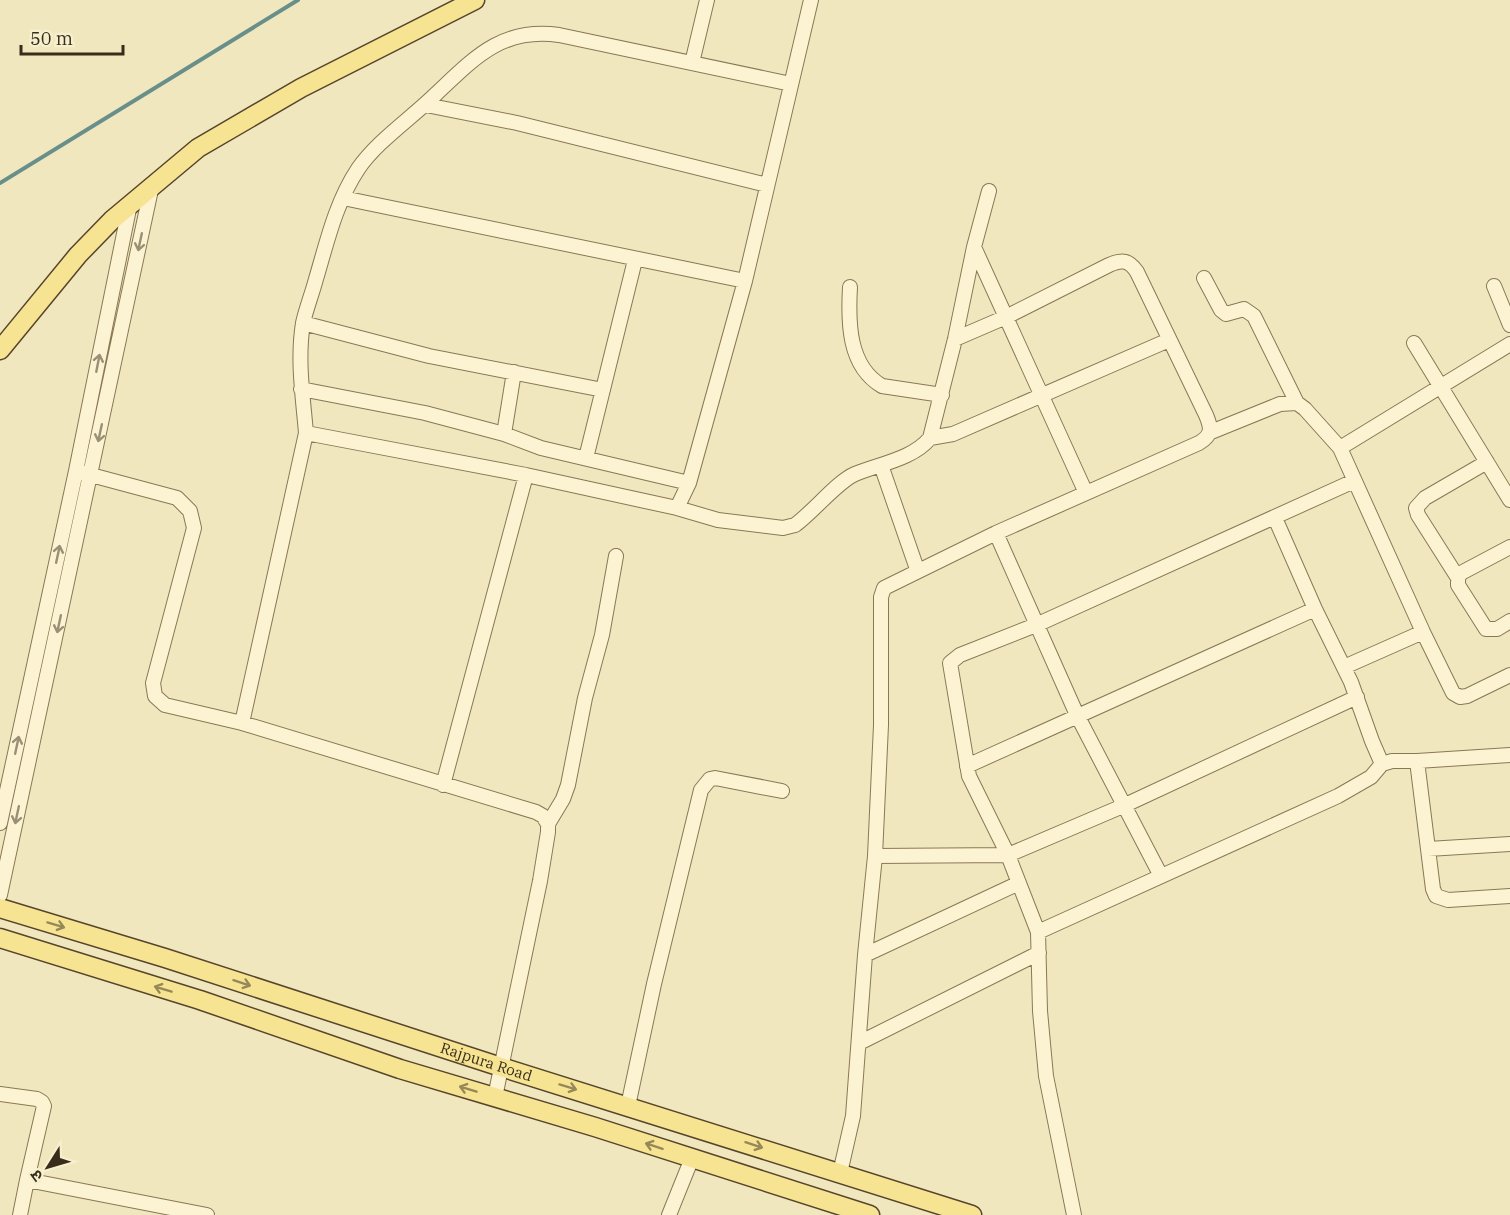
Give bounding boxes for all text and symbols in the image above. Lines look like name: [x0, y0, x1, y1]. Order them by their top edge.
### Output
scale bar: [21, 18, 123, 56]
text: 50 m: [30, 27, 73, 50]
one-way arrow: [134, 232, 145, 252]
one-way arrow: [93, 354, 104, 374]
one-way arrow: [93, 424, 105, 443]
one-way arrow: [53, 545, 64, 564]
one-way arrow: [52, 614, 64, 633]
one-way arrow: [12, 736, 23, 755]
one-way arrow: [11, 805, 23, 824]
one-way arrow: [46, 920, 65, 931]
one-way arrow: [232, 978, 251, 989]
one-way arrow: [154, 982, 173, 993]
street label: Rajpura Road: [438, 1038, 535, 1085]
one-way arrow: [558, 1082, 577, 1093]
one-way arrow: [459, 1083, 478, 1094]
north arrow: [18, 1137, 78, 1197]
one-way arrow: [645, 1140, 664, 1151]
one-way arrow: [744, 1141, 763, 1152]
text: उ: [25, 1166, 47, 1186]

